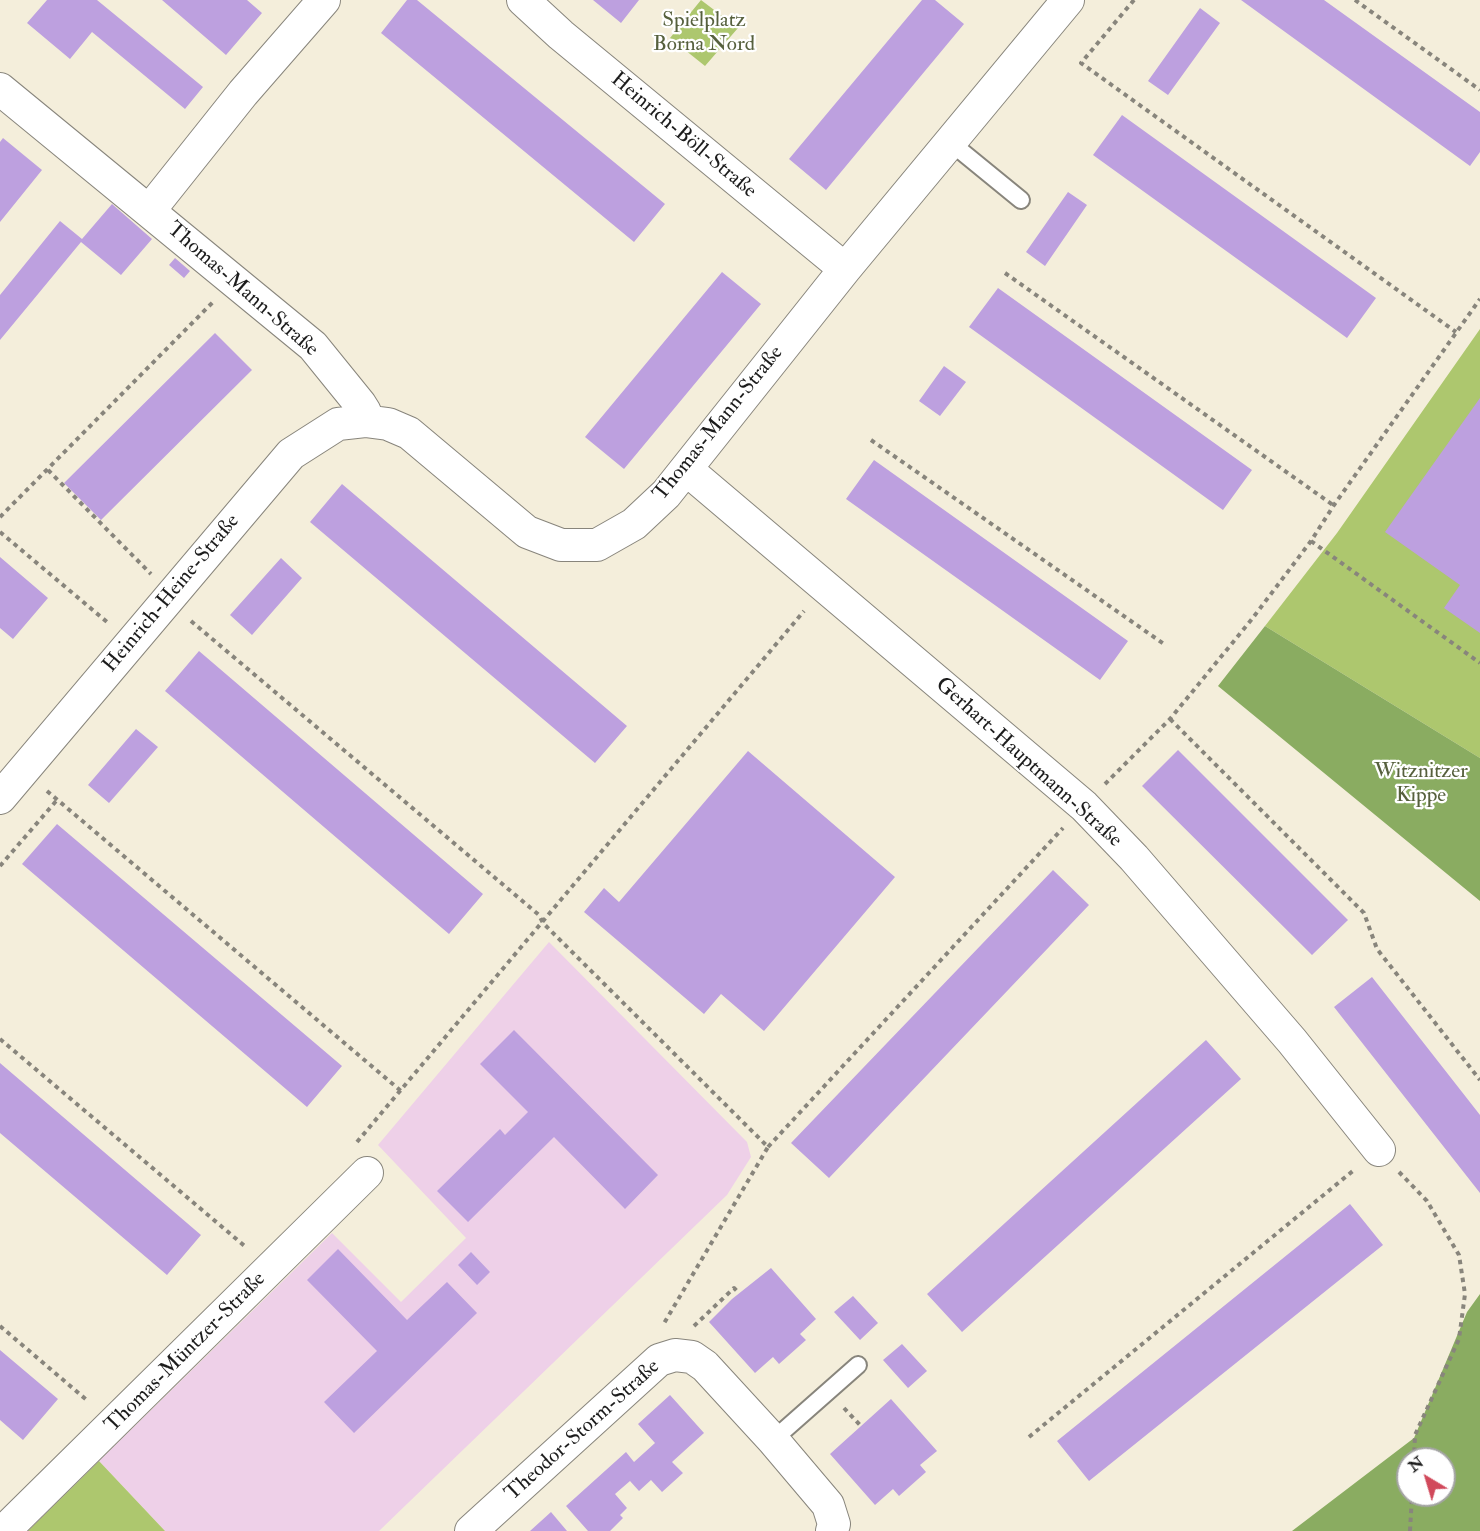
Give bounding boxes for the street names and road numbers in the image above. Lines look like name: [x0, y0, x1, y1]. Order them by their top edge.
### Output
street label: Heinrich-Böll-Straße: [605, 68, 761, 204]
street label: Thomas-Mann-Straße: [161, 217, 323, 363]
street label: Thomas-Mann-Straße: [649, 341, 789, 507]
street label: Heinrich-Heine-Straße: [98, 510, 246, 678]
street label: Gerhart-Hauptmann-Straße: [930, 673, 1126, 853]
street label: Thomas-Müntzer-Straße: [100, 1267, 272, 1439]
street label: Theodor-Storm-Straße: [501, 1355, 665, 1507]

